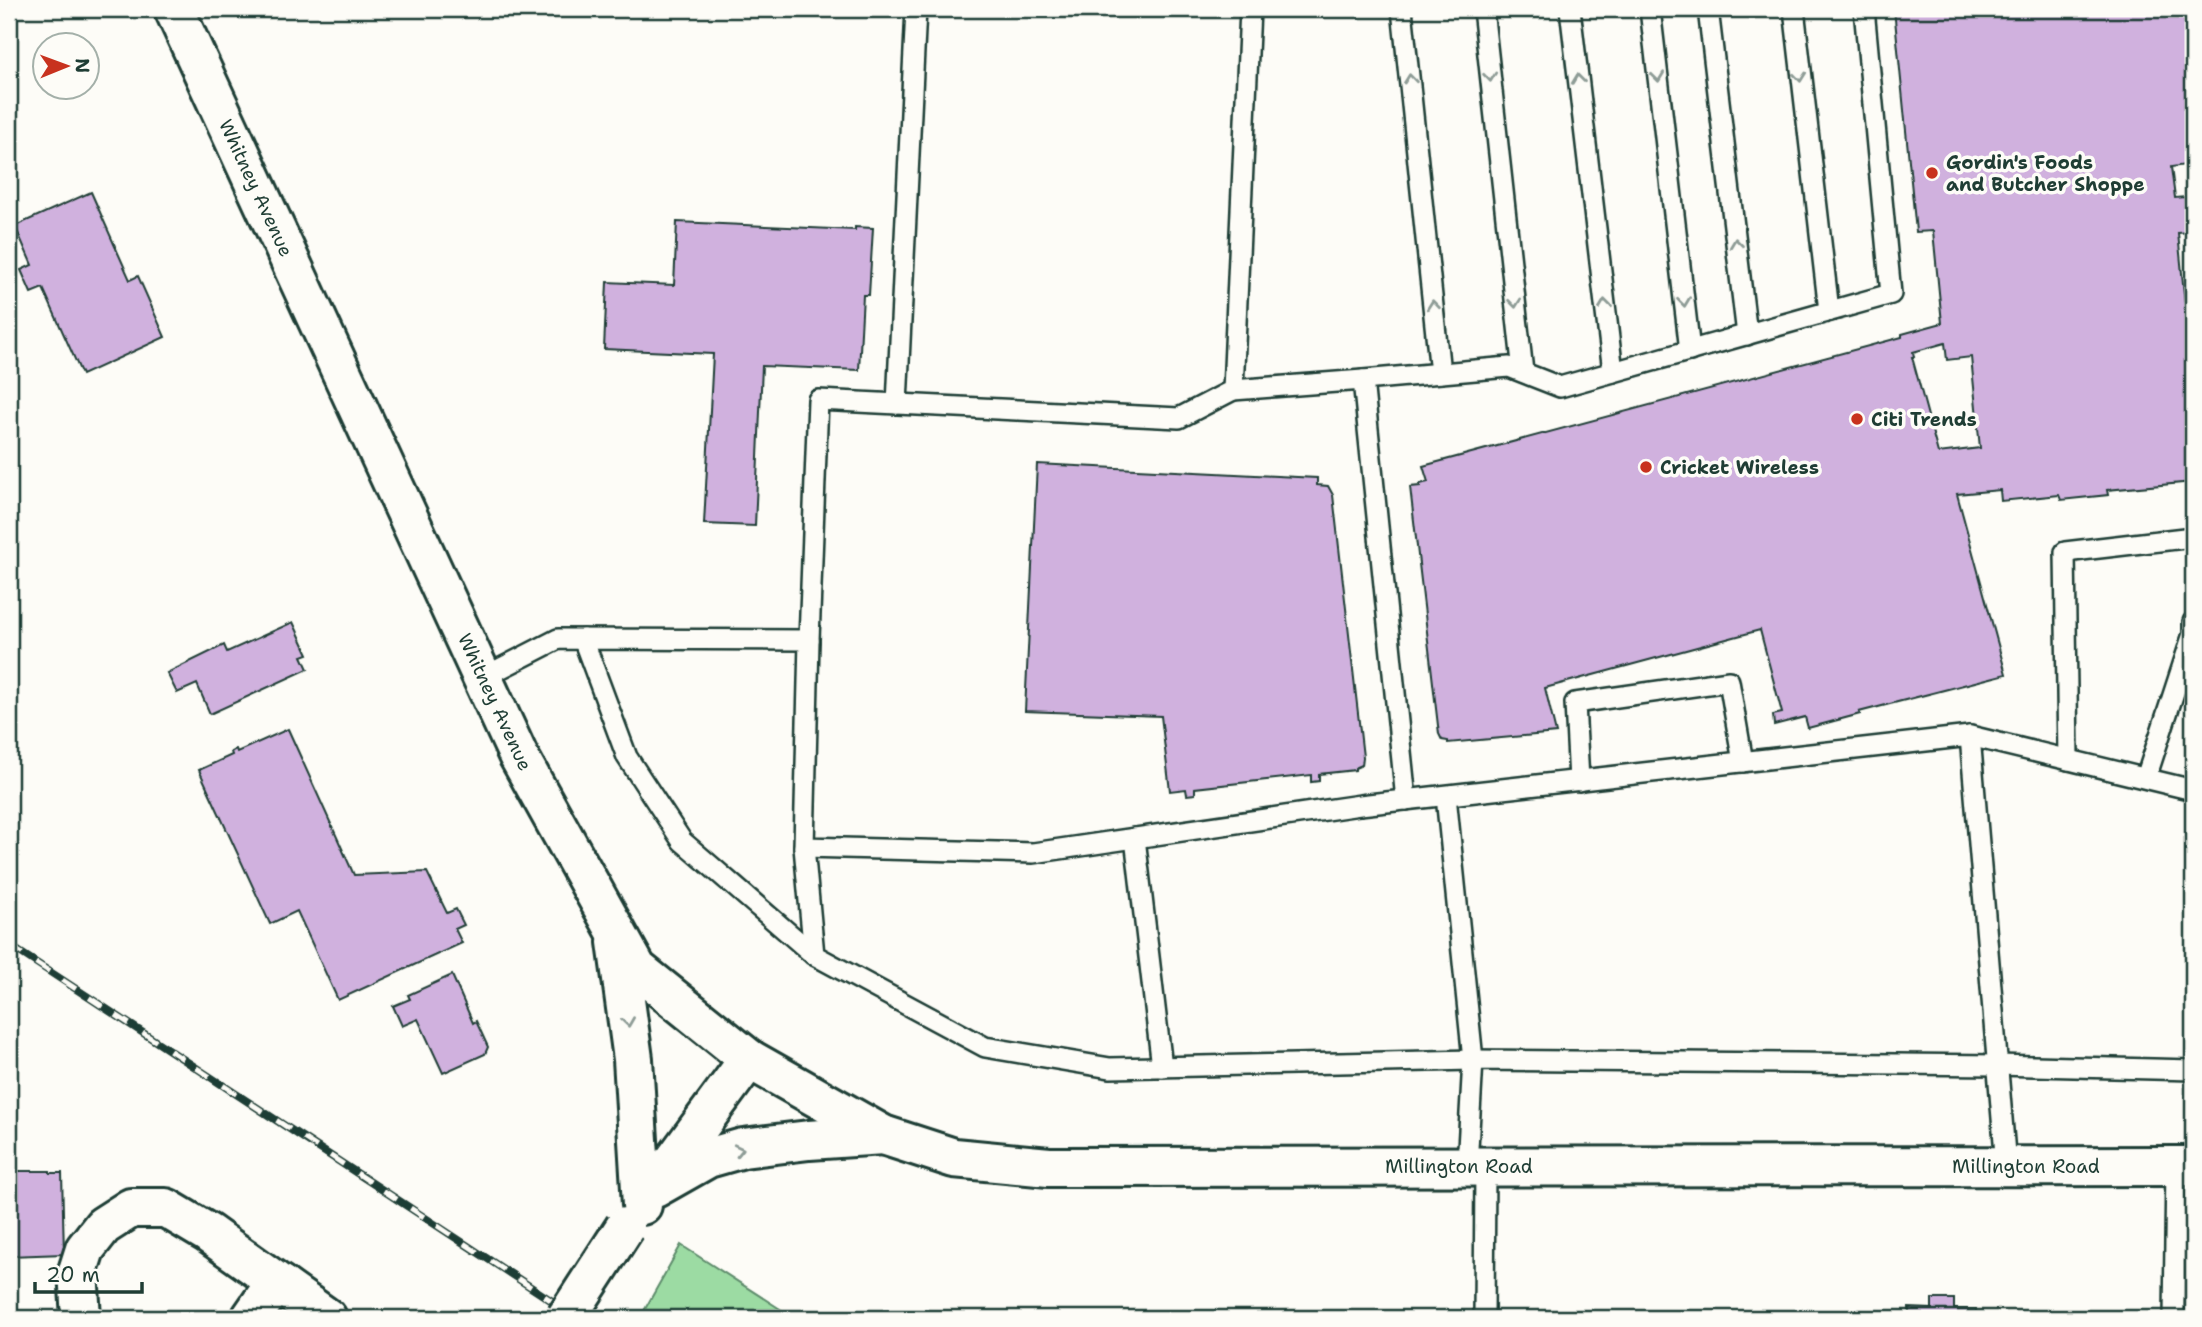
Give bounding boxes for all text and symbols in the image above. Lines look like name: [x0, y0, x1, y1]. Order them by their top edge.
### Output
north arrow: [32, 32, 102, 102]
text: N: [70, 58, 95, 73]
one-way arrow: [1483, 71, 1498, 82]
one-way arrow: [1650, 71, 1665, 82]
one-way arrow: [1793, 71, 1808, 82]
one-way arrow: [1402, 73, 1417, 85]
one-way arrow: [1571, 73, 1586, 84]
street label: Whitney Avenue: [213, 115, 299, 261]
place label: Gordin's Foods and Butcher Shoppe: [1946, 150, 2145, 197]
marker: Gordin's Foods and Butcher Shoppe: [1924, 165, 1940, 181]
one-way arrow: [1729, 237, 1744, 248]
one-way arrow: [1677, 297, 1692, 308]
one-way arrow: [1507, 298, 1522, 309]
one-way arrow: [1597, 299, 1612, 310]
one-way arrow: [1426, 300, 1441, 311]
place label: Citi Trends: [1871, 407, 1977, 432]
marker: Citi Trends: [1849, 411, 1865, 427]
place label: Cricket Wireless: [1660, 455, 1819, 480]
marker: Cricket Wireless: [1638, 459, 1654, 475]
street label: Whitney Avenue: [452, 629, 538, 775]
one-way arrow: [620, 1016, 635, 1028]
one-way arrow: [733, 1144, 745, 1158]
street label: Millington Road: [1385, 1154, 1533, 1179]
street label: Millington Road: [1952, 1154, 2100, 1179]
scale bar: [35, 1250, 142, 1294]
text: 20 m: [46, 1261, 100, 1289]

